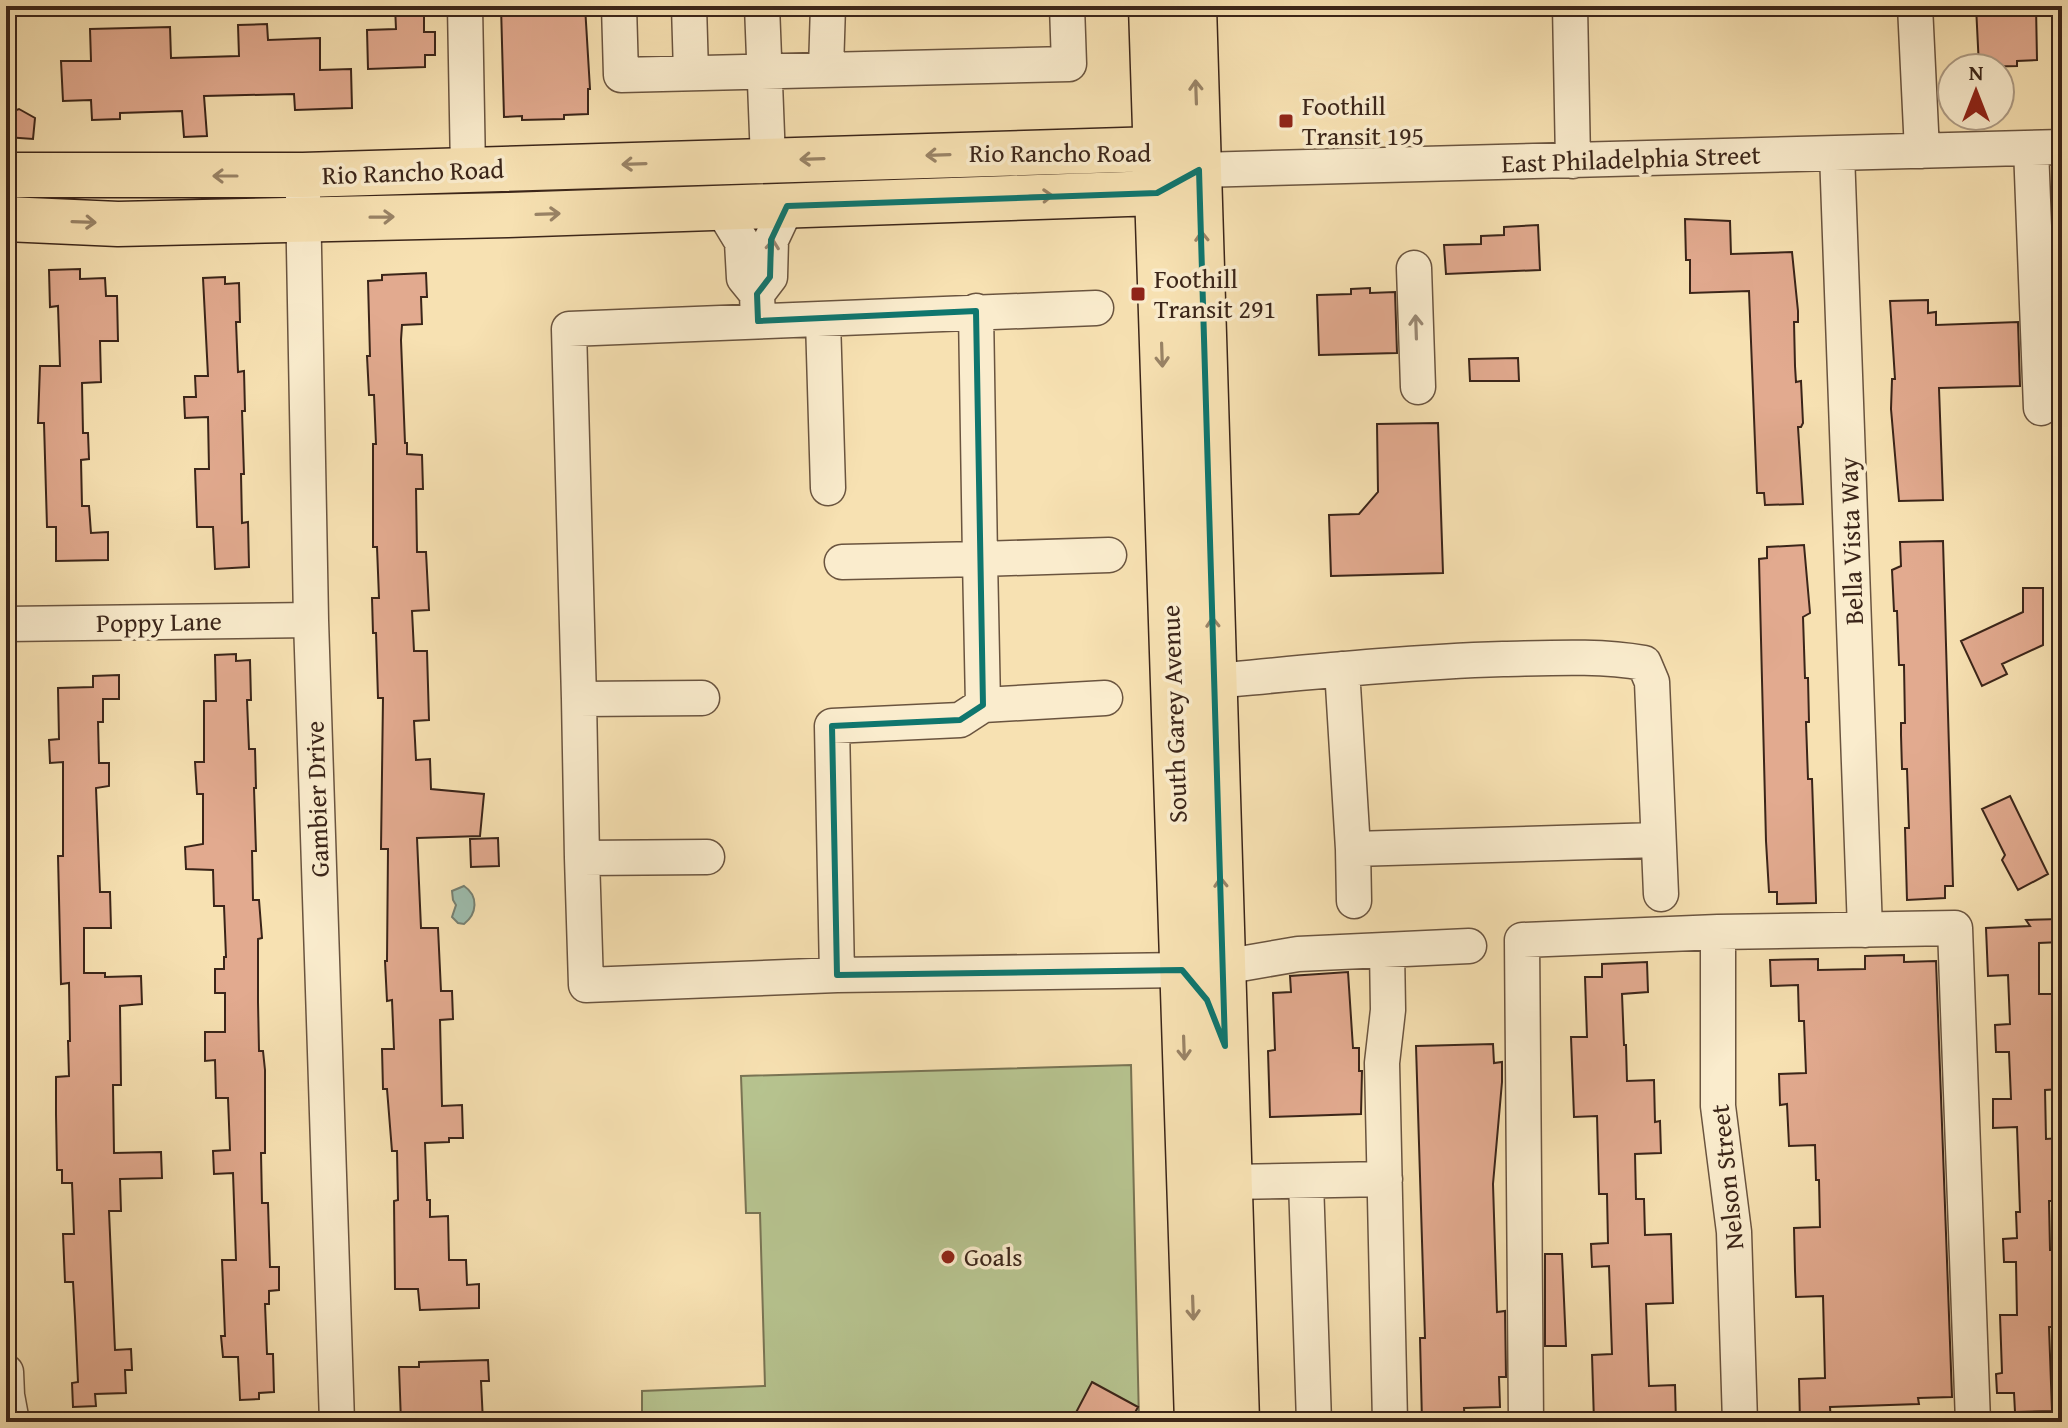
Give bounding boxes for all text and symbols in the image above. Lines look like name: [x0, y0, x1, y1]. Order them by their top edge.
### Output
north arrow: [1936, 52, 2016, 132]
text: N: [1969, 56, 1984, 88]
one-way arrow: [1189, 79, 1204, 106]
place label: Foothill Transit 195: [1302, 86, 1424, 155]
marker: Foothill Transit 195: [1277, 112, 1295, 130]
street label: Rio Rancho Road: [969, 133, 1151, 172]
street label: East Philadelphia Street: [1501, 134, 1761, 183]
one-way arrow: [925, 147, 952, 162]
street label: Rio Rancho Road: [321, 149, 505, 194]
one-way arrow: [799, 151, 826, 166]
one-way arrow: [621, 157, 648, 172]
one-way arrow: [212, 168, 239, 184]
one-way arrow: [1027, 189, 1054, 204]
one-way arrow: [535, 206, 561, 222]
one-way arrow: [368, 210, 395, 225]
one-way arrow: [70, 215, 97, 230]
one-way arrow: [1194, 230, 1209, 257]
one-way arrow: [764, 238, 779, 265]
place label: Foothill Transit 291: [1154, 259, 1276, 328]
marker: Foothill Transit 291: [1129, 285, 1147, 303]
one-way arrow: [1408, 314, 1423, 341]
one-way arrow: [1155, 341, 1170, 368]
street label: Bella Vista Way: [1828, 456, 1873, 626]
street label: Poppy Lane: [96, 601, 222, 642]
street label: South Garey Avenue: [1150, 604, 1197, 824]
one-way arrow: [1206, 616, 1221, 643]
street label: Gambier Drive: [294, 720, 339, 878]
one-way arrow: [1213, 876, 1229, 903]
one-way arrow: [1177, 1034, 1192, 1061]
street label: Nelson Street: [1699, 1102, 1754, 1252]
place label: Goals: [964, 1237, 1023, 1276]
marker: Goals: [939, 1248, 957, 1266]
one-way arrow: [1185, 1294, 1200, 1321]

